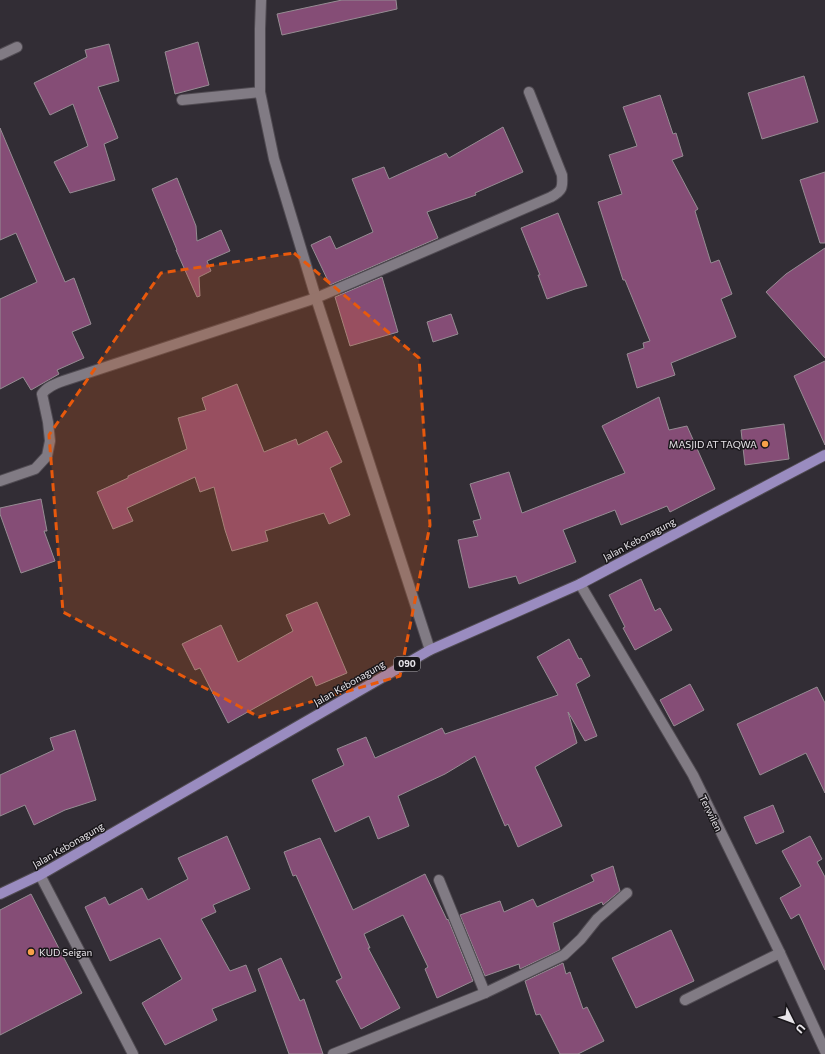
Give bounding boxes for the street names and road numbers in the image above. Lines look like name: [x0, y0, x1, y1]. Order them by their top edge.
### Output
street label: Jalan Kebonagung: [601, 515, 678, 563]
street label: Jalan Kebonagung: [311, 657, 387, 708]
road number: 090: [394, 657, 420, 671]
street label: Terwilen: [697, 793, 725, 833]
street label: Jalan Kebonagung: [30, 819, 106, 870]

